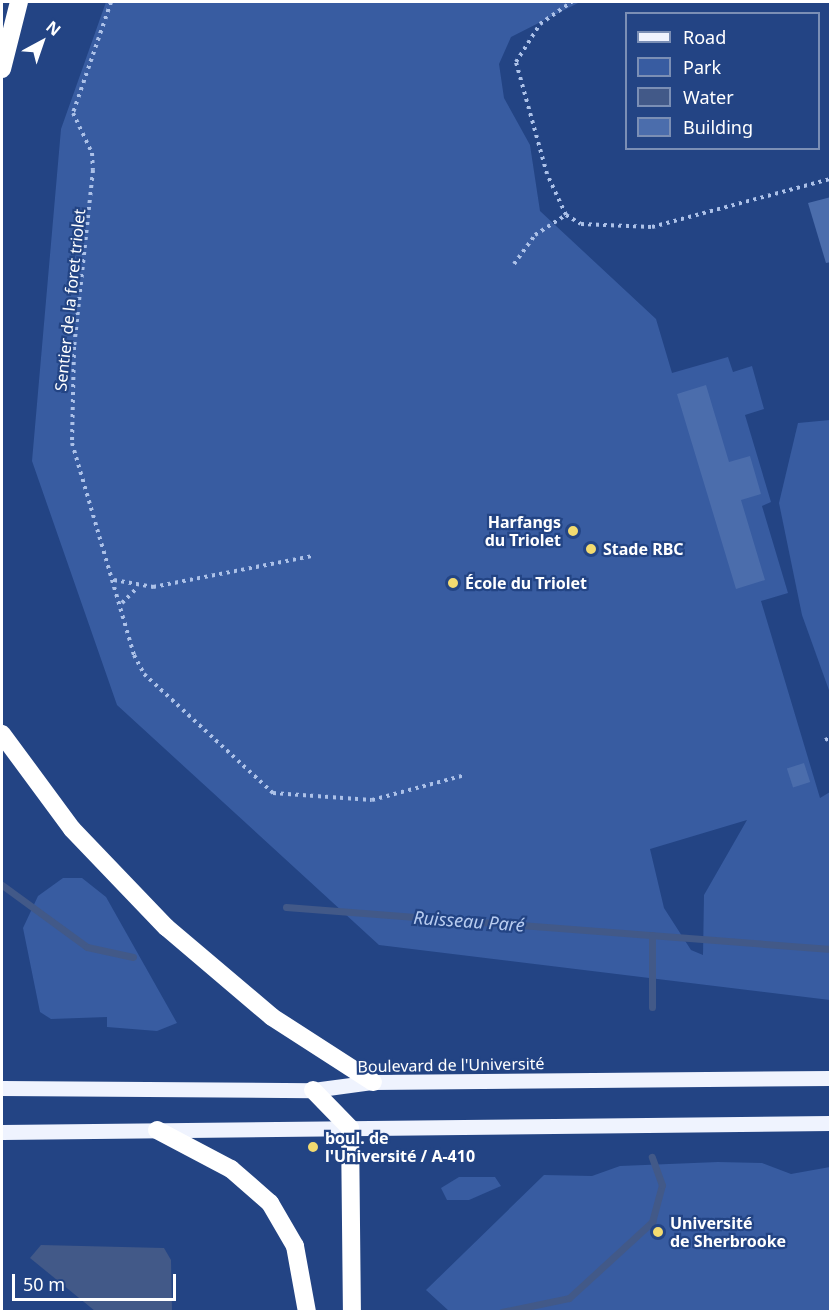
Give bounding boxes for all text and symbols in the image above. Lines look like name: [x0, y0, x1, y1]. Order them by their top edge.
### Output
north arrow: [12, 12, 72, 72]
legend: [625, 12, 820, 150]
text: N: [42, 16, 66, 41]
text: Road: [683, 25, 726, 49]
text: Park: [683, 55, 721, 79]
text: Water: [683, 85, 734, 109]
text: Building: [683, 115, 753, 139]
street label: Sentier de la foret triolet: [51, 208, 89, 392]
place label: Harfangs du Triolet: [485, 512, 561, 550]
marker: Harfangs du Triolet: [566, 524, 580, 538]
place label: Stade RBC: [603, 539, 684, 559]
marker: Stade RBC: [584, 542, 598, 556]
place label: École du Triolet: [465, 573, 587, 593]
marker: École du Triolet: [446, 576, 460, 590]
water label: Ruisseau Paré: [413, 906, 525, 936]
street label: Boulevard de l'Université: [357, 1054, 545, 1076]
place label: boul. de l'Université / A-410: [325, 1128, 475, 1166]
marker: boul. de l'Université / A-410: [306, 1140, 320, 1154]
place label: Université de Sherbrooke: [670, 1213, 786, 1251]
marker: Université de Sherbrooke: [651, 1225, 665, 1239]
scale bar: [15, 1262, 178, 1300]
text: 50 m: [23, 1272, 65, 1296]

